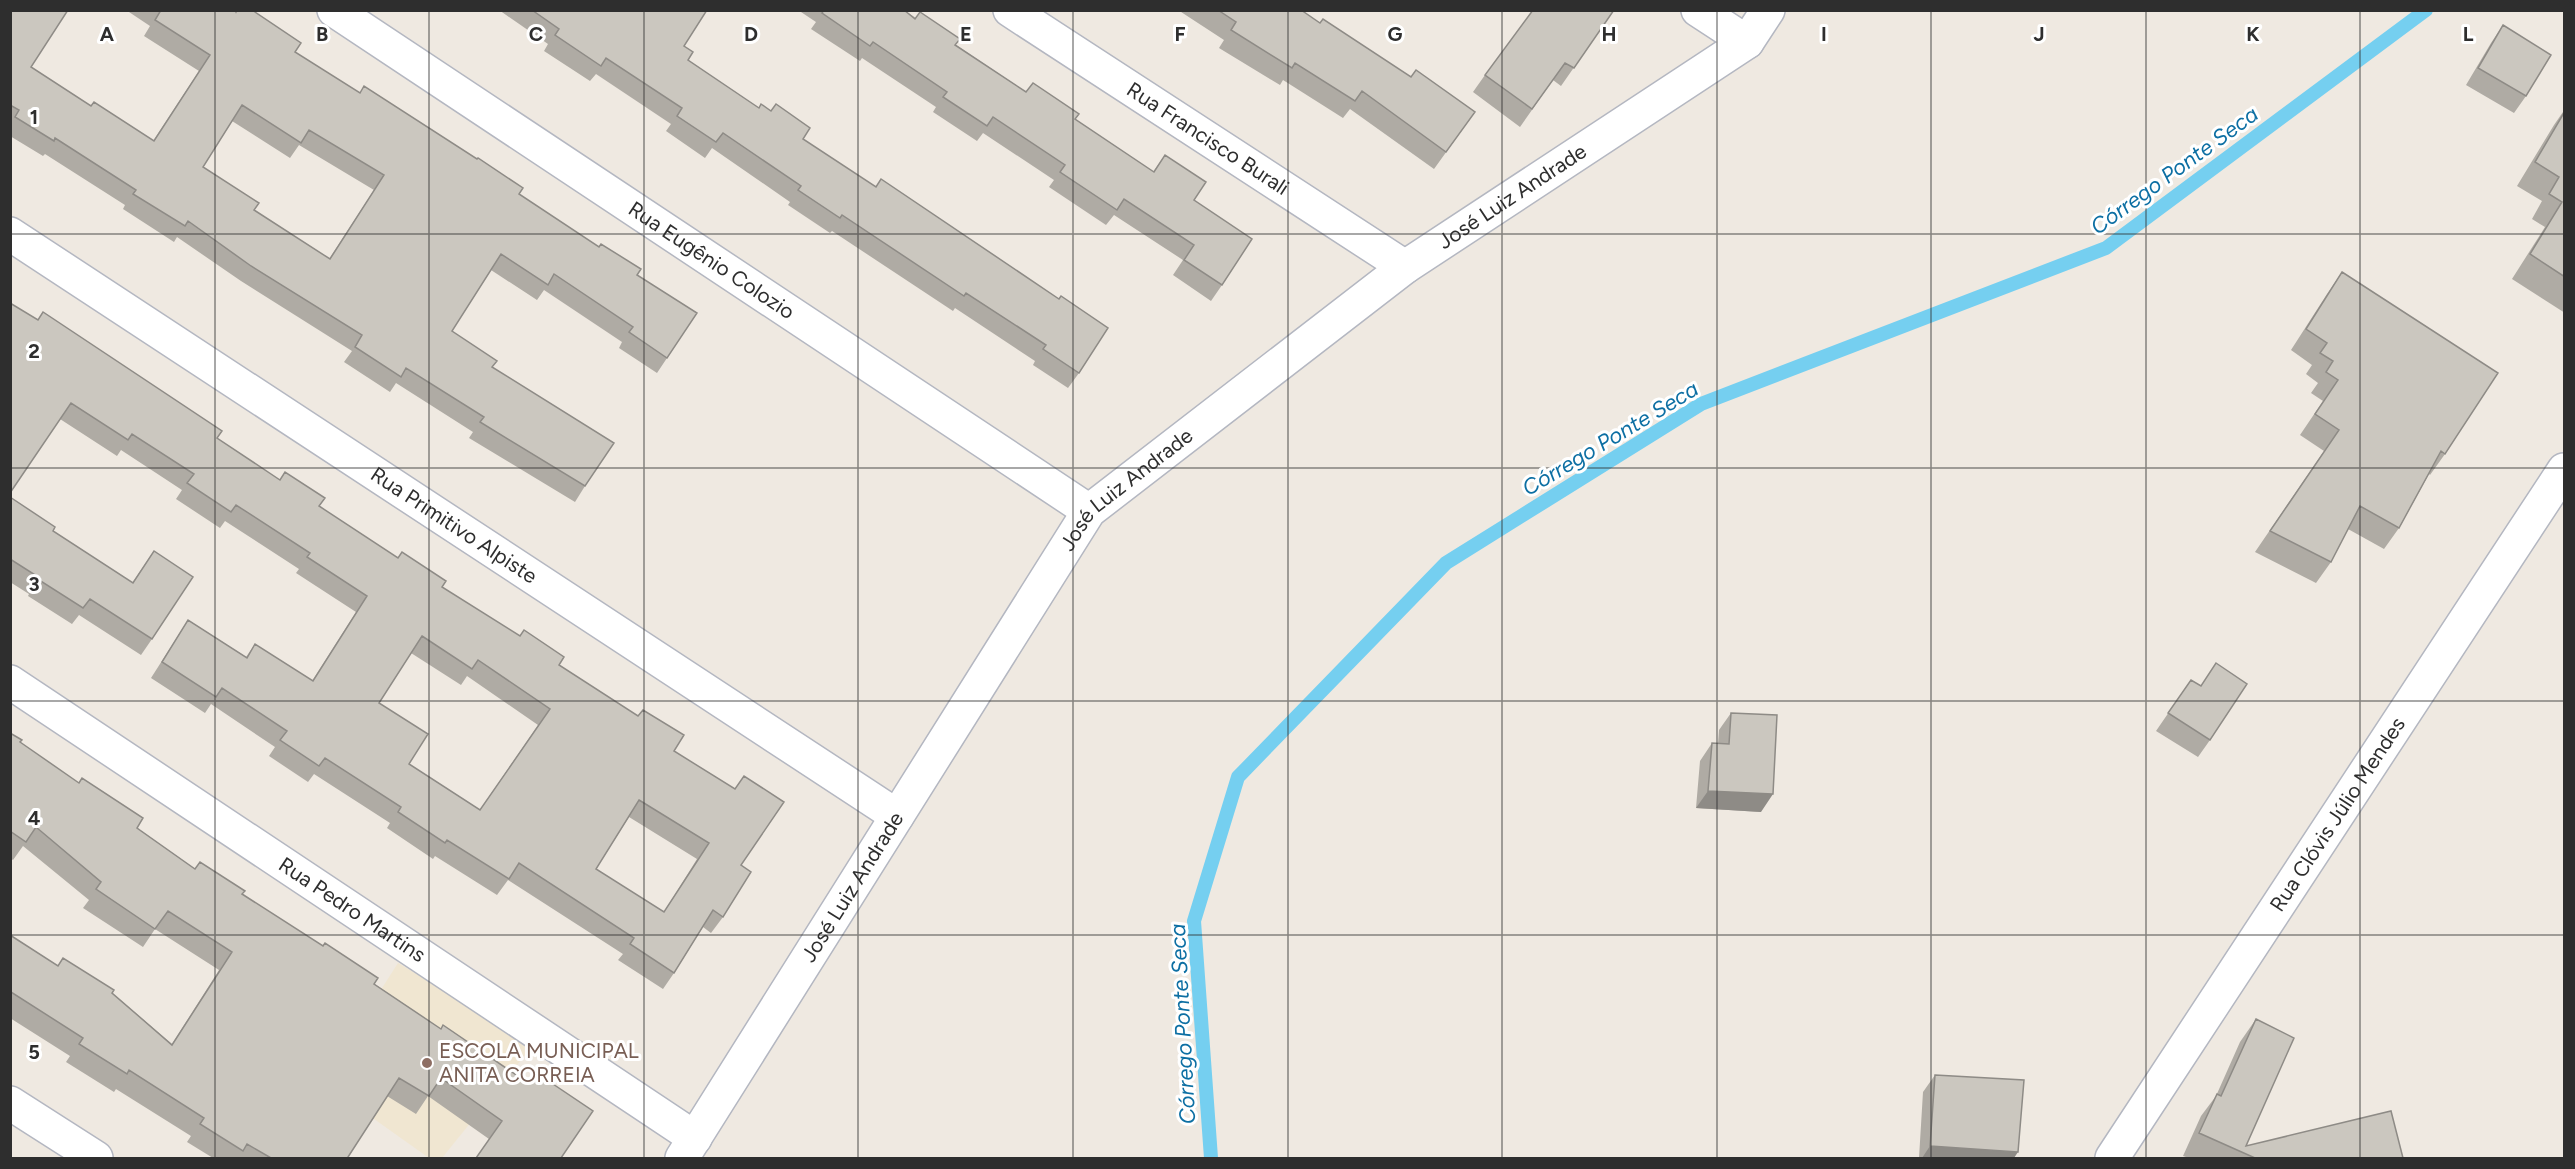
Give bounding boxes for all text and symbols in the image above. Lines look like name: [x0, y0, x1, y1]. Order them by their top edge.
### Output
text: A: [100, 22, 115, 46]
text: B: [316, 22, 328, 46]
text: C: [529, 22, 543, 46]
text: D: [744, 22, 758, 46]
text: E: [960, 22, 972, 46]
text: F: [1174, 22, 1186, 46]
text: G: [1388, 22, 1403, 46]
text: H: [1602, 22, 1617, 46]
text: I: [1821, 22, 1827, 46]
text: J: [2033, 22, 2045, 46]
text: K: [2246, 22, 2260, 46]
text: L: [2463, 22, 2474, 46]
street label: Rua Francisco Burali: [1122, 76, 1294, 200]
water label: Córrego Ponte Seca: [2085, 100, 2263, 240]
text: 1: [30, 105, 38, 129]
street label: José Luiz Andrade: [1433, 138, 1591, 254]
street label: Rua Eugênio Colozio: [624, 196, 800, 324]
text: 2: [28, 339, 40, 363]
water label: Córrego Ponte Seca: [1517, 375, 1703, 502]
street label: José Luiz Andrade: [1054, 423, 1198, 555]
street label: Rua Primitivo Alpiste: [366, 461, 542, 588]
text: 3: [28, 572, 40, 596]
street label: Rua Clóvis Júlio Mendes: [2264, 712, 2410, 916]
text: 4: [28, 806, 41, 830]
street label: José Luiz Andrade: [795, 807, 908, 966]
street label: Rua Pedro Martins: [274, 852, 430, 967]
water label: Córrego Ponte Seca: [1164, 923, 1201, 1125]
place label: ESCOLA MUNICIPAL ANITA CORREIA: [439, 1038, 639, 1087]
text: 5: [28, 1040, 40, 1064]
marker: ESCOLA MUNICIPAL ANITA CORREIA: [420, 1056, 434, 1070]

